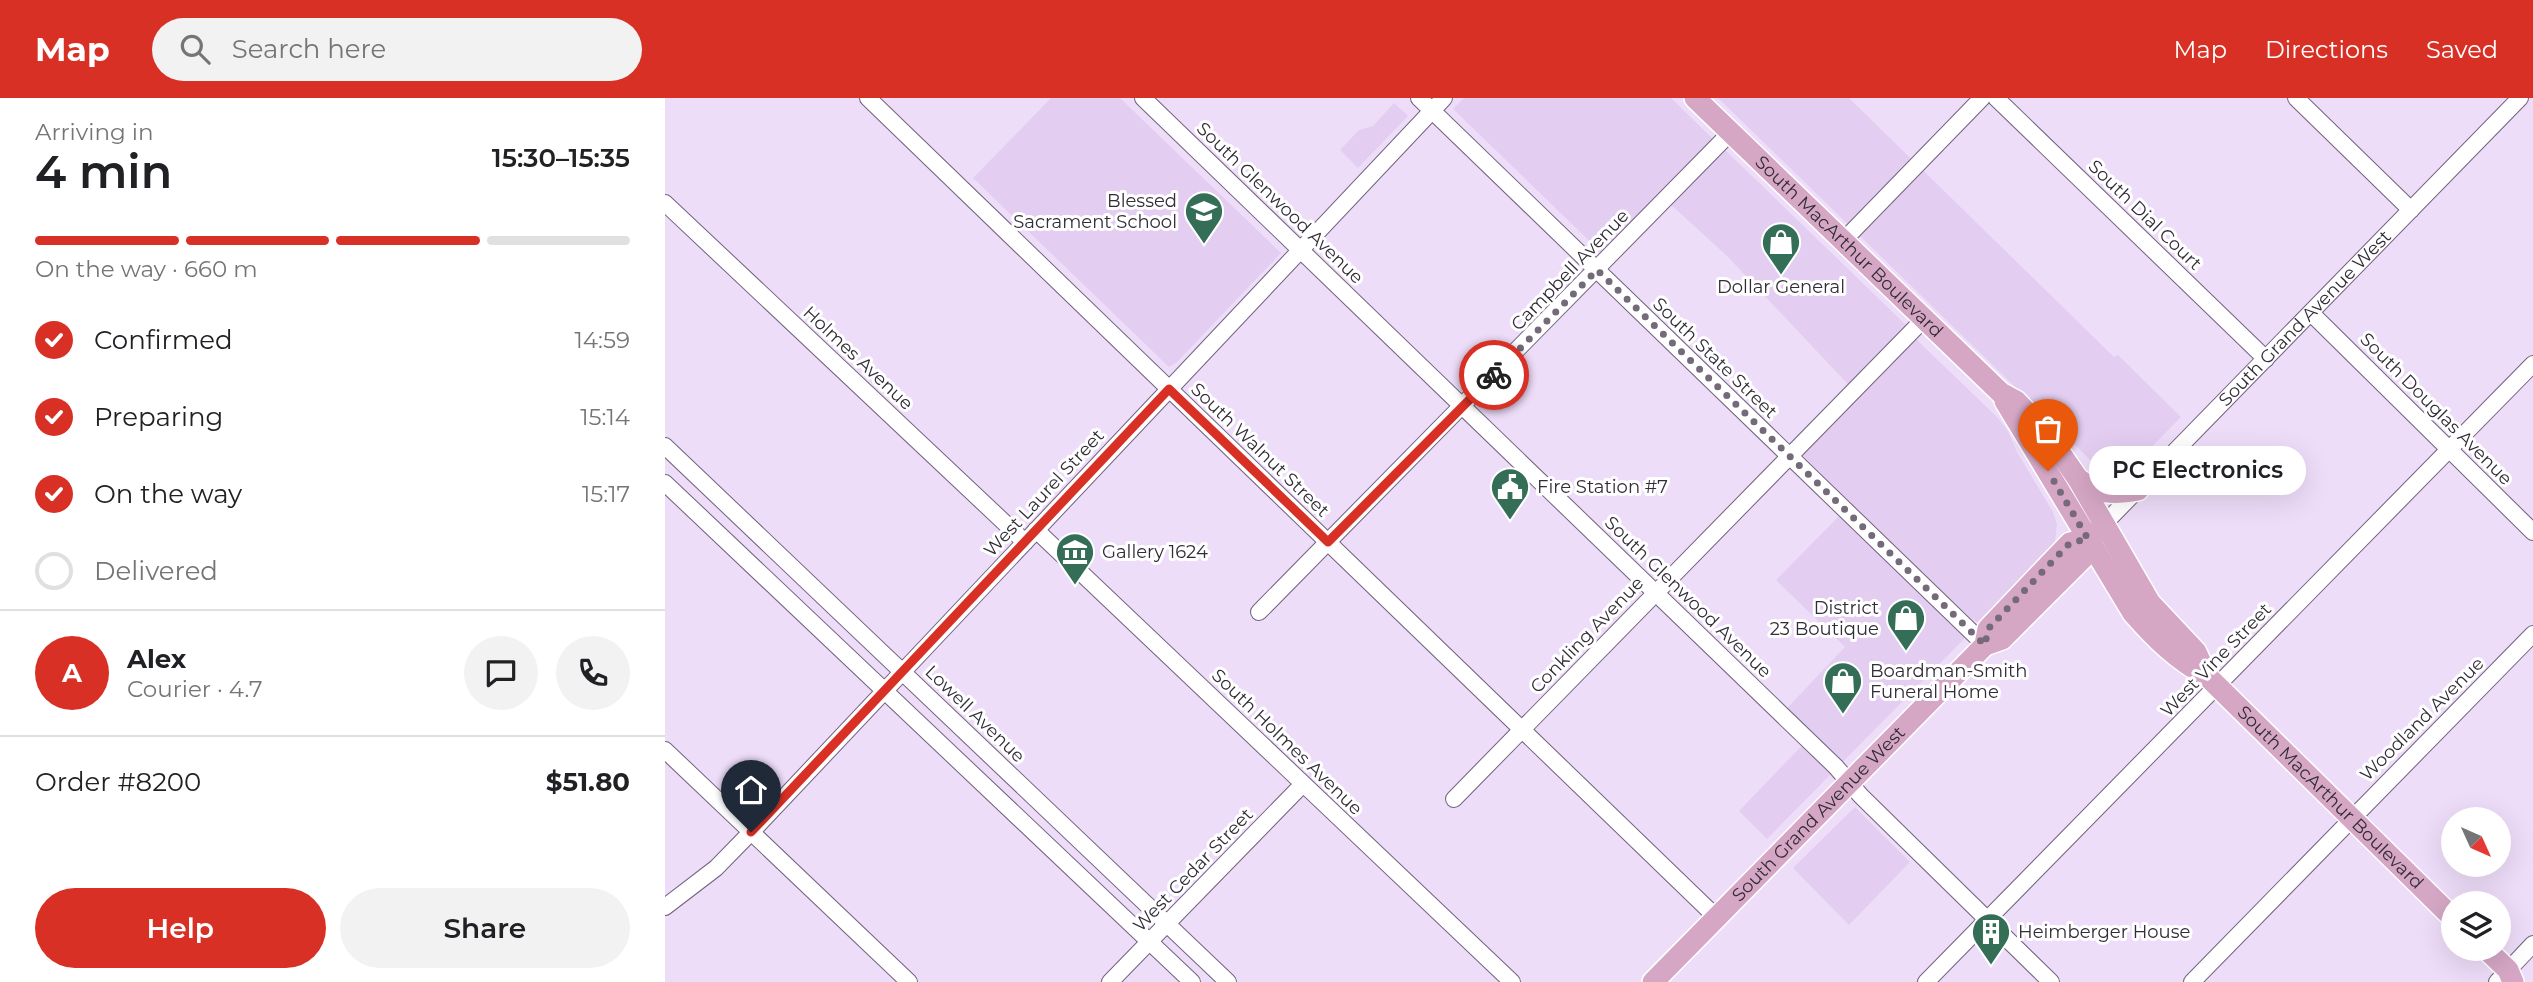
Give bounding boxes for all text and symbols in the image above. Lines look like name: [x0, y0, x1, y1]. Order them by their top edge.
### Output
search box: [152, 18, 642, 81]
text: Map: [35, 29, 110, 69]
icon: search: [176, 30, 214, 68]
text: Search here: [232, 33, 386, 65]
text: Map: [2174, 35, 2227, 64]
text: Directions: [2265, 35, 2388, 64]
text: Saved: [2426, 35, 2498, 64]
text: Arriving in: [35, 118, 154, 146]
street label: South Glenwood Avenue: [1192, 118, 1368, 289]
text: 15:30–15:35: [492, 142, 630, 174]
text: 4 min: [35, 143, 172, 200]
street label: South MacArthur Boulevard: [1751, 151, 1948, 342]
street label: South Dial Court: [2084, 155, 2206, 275]
place label: Blessed Sacrament School: [1013, 190, 1177, 233]
school or university icon: Blessed Sacrament School: [1183, 190, 1225, 245]
street label: Campbell Avenue: [1507, 205, 1634, 335]
shop icon: Dollar General: [1760, 221, 1802, 276]
street label: South Grand Avenue West: [2214, 226, 2396, 411]
text: On the way · 660 m: [35, 255, 258, 283]
place label: Dollar General: [1717, 276, 1845, 298]
street label: South State Street: [1648, 293, 1782, 423]
street label: Holmes Avenue: [799, 301, 918, 415]
icon: check: [35, 321, 73, 359]
text: Confirmed: [94, 324, 233, 356]
text: 14:59: [574, 326, 630, 354]
street label: South Douglas Avenue: [2355, 328, 2517, 490]
courier: [1459, 340, 1529, 410]
icon: bike: [1475, 356, 1513, 394]
street label: South Walnut Street: [1186, 378, 1334, 522]
icon: check: [35, 398, 73, 436]
pin: [2018, 399, 2078, 471]
text: Preparing: [94, 401, 223, 433]
text: 15:14: [580, 403, 630, 431]
icon: bag: [2029, 410, 2067, 448]
street label: West Laurel Street: [979, 425, 1109, 561]
callout: PC Electronics: [2090, 446, 2307, 496]
text: PC Electronics: [2112, 456, 2283, 484]
public building icon: Fire Station #7: [1489, 466, 1531, 521]
icon: check: [35, 475, 73, 513]
place label: Fire Station #7: [1537, 476, 1668, 498]
text: On the way: [94, 478, 242, 510]
text: 15:17: [582, 480, 630, 508]
street label: South Glenwood Avenue: [1600, 512, 1776, 683]
museum icon: Gallery 1624: [1054, 531, 1096, 586]
place label: Gallery 1624: [1102, 541, 1208, 563]
text: Delivered: [94, 555, 218, 587]
street label: Conkling Avenue: [1526, 572, 1648, 698]
place label: District 23 Boutique: [1770, 597, 1879, 640]
shop icon: District 23 Boutique: [1885, 597, 1927, 652]
street label: West Vine Street: [2156, 598, 2276, 722]
button: chat: [464, 636, 538, 710]
button: phone: [556, 636, 630, 710]
text: Alex: [127, 643, 186, 675]
street label: Woodland Avenue: [2355, 652, 2489, 786]
text: A: [62, 657, 82, 689]
shop icon: Boardman-Smith Funeral Home: [1822, 660, 1864, 715]
place label: Boardman-Smith Funeral Home: [1870, 660, 2027, 703]
street label: Lowell Avenue: [921, 661, 1030, 767]
street label: South Holmes Avenue: [1207, 664, 1367, 820]
text: Courier · 4.7: [127, 675, 263, 703]
street label: South MacArthur Boulevard: [2233, 701, 2428, 894]
street label: South Grand Avenue West: [1727, 722, 1910, 906]
pin: [721, 760, 781, 832]
text: Order #8200: [35, 766, 201, 798]
text: $51.80: [546, 766, 630, 798]
icon: home: [732, 771, 770, 809]
street label: West Cedar Street: [1128, 804, 1258, 936]
north arrow: [2441, 807, 2511, 877]
map controls: [2441, 807, 2511, 961]
button: Help: [35, 888, 326, 968]
button: Share: [340, 888, 630, 968]
button: layers: [2441, 891, 2511, 961]
building icon: Heimberger House: [1970, 911, 2012, 966]
place label: Heimberger House: [2018, 921, 2190, 943]

